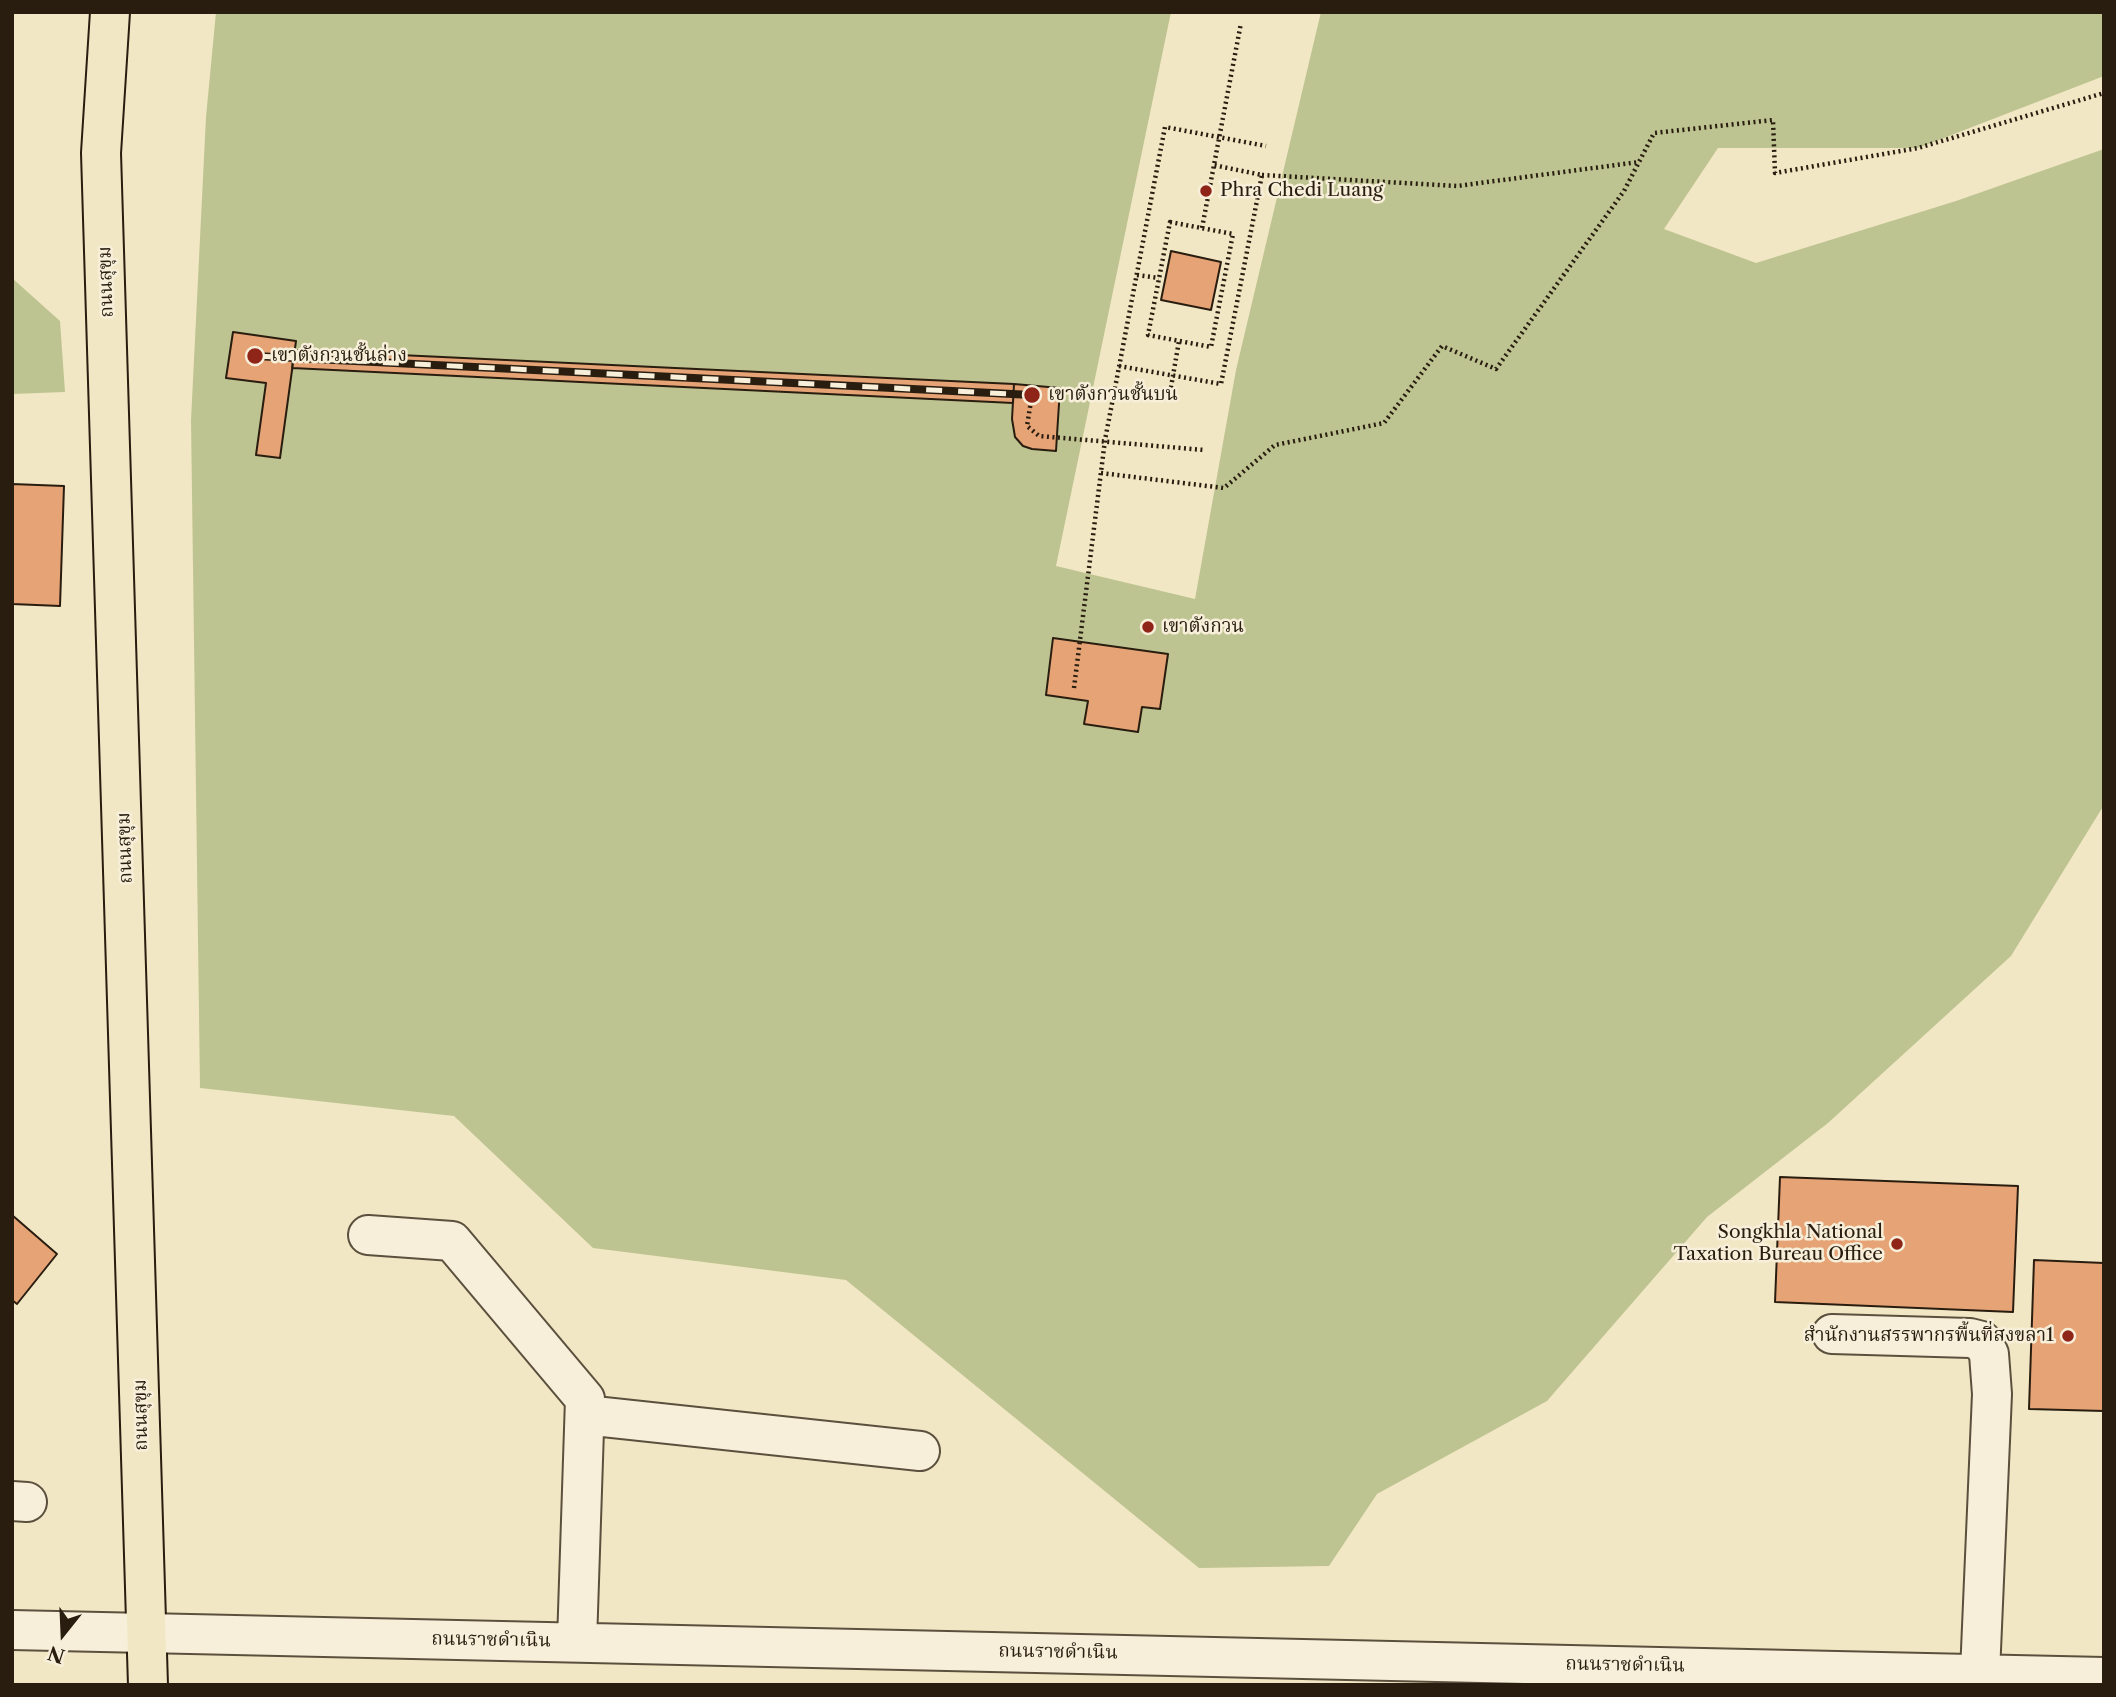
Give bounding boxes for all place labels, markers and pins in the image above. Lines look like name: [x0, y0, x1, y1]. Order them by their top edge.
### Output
place label: Phra Chedi Luang: [1220, 180, 1383, 202]
marker: Phra Chedi Luang: [1198, 183, 1214, 199]
place label: เขาตังกวนชั้นล่าง: [271, 345, 407, 367]
marker: เขาตังกวนชั้นล่าง: [245, 346, 265, 366]
place label: เขาตังกวนชั้นบน: [1048, 384, 1178, 406]
marker: เขาตังกวนชั้นบน: [1022, 385, 1042, 405]
place label: เขาตังกวน: [1162, 616, 1244, 638]
marker: เขาตังกวน: [1140, 619, 1156, 635]
place label: Songkhla National Taxation Bureau Office: [1674, 1222, 1883, 1266]
marker: Songkhla National Taxation Bureau Office: [1889, 1236, 1905, 1252]
place label: สำนักงานสรรพากรพื้นที่สงขลา1: [1804, 1325, 2054, 1347]
marker: สำนักงานสรรพากรพื้นที่สงขลา1: [2060, 1328, 2076, 1344]

